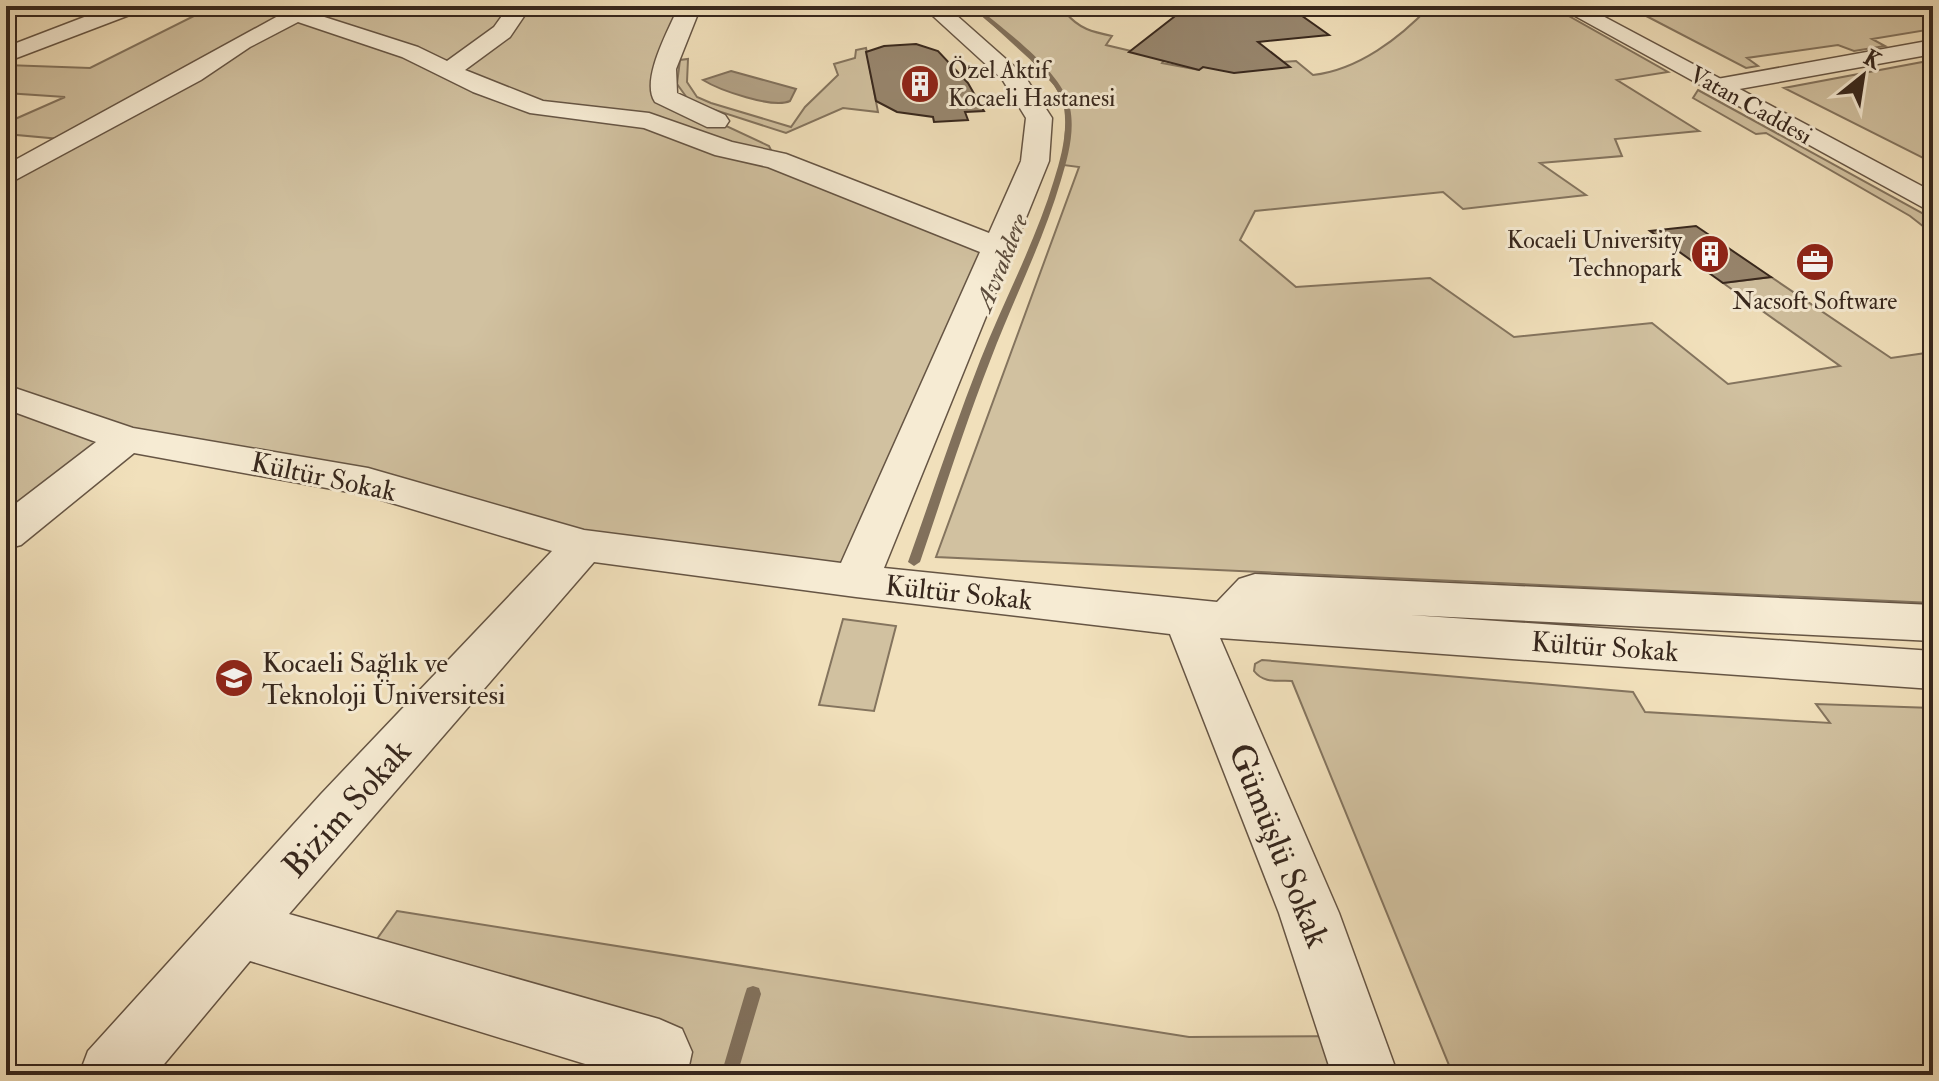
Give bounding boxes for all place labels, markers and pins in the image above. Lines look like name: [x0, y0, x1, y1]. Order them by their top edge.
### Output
place label: Özel Aktif Kocaeli Hastanesi: [948, 55, 1116, 114]
building icon: Özel Aktif Kocaeli Hastanesi: [899, 63, 941, 105]
place label: Kocaeli University Technopark: [1507, 225, 1682, 284]
building icon: Kocaeli University Technopark: [1689, 233, 1731, 275]
office icon: Nacsoft Software: [1794, 241, 1836, 283]
place label: Nacsoft Software: [1733, 286, 1897, 317]
place label: Kocaeli Sağlık ve Teknoloji Üniversitesi: [262, 646, 506, 713]
school or university icon: Kocaeli Sağlık ve Teknoloji Üniversitesi: [213, 657, 255, 699]

